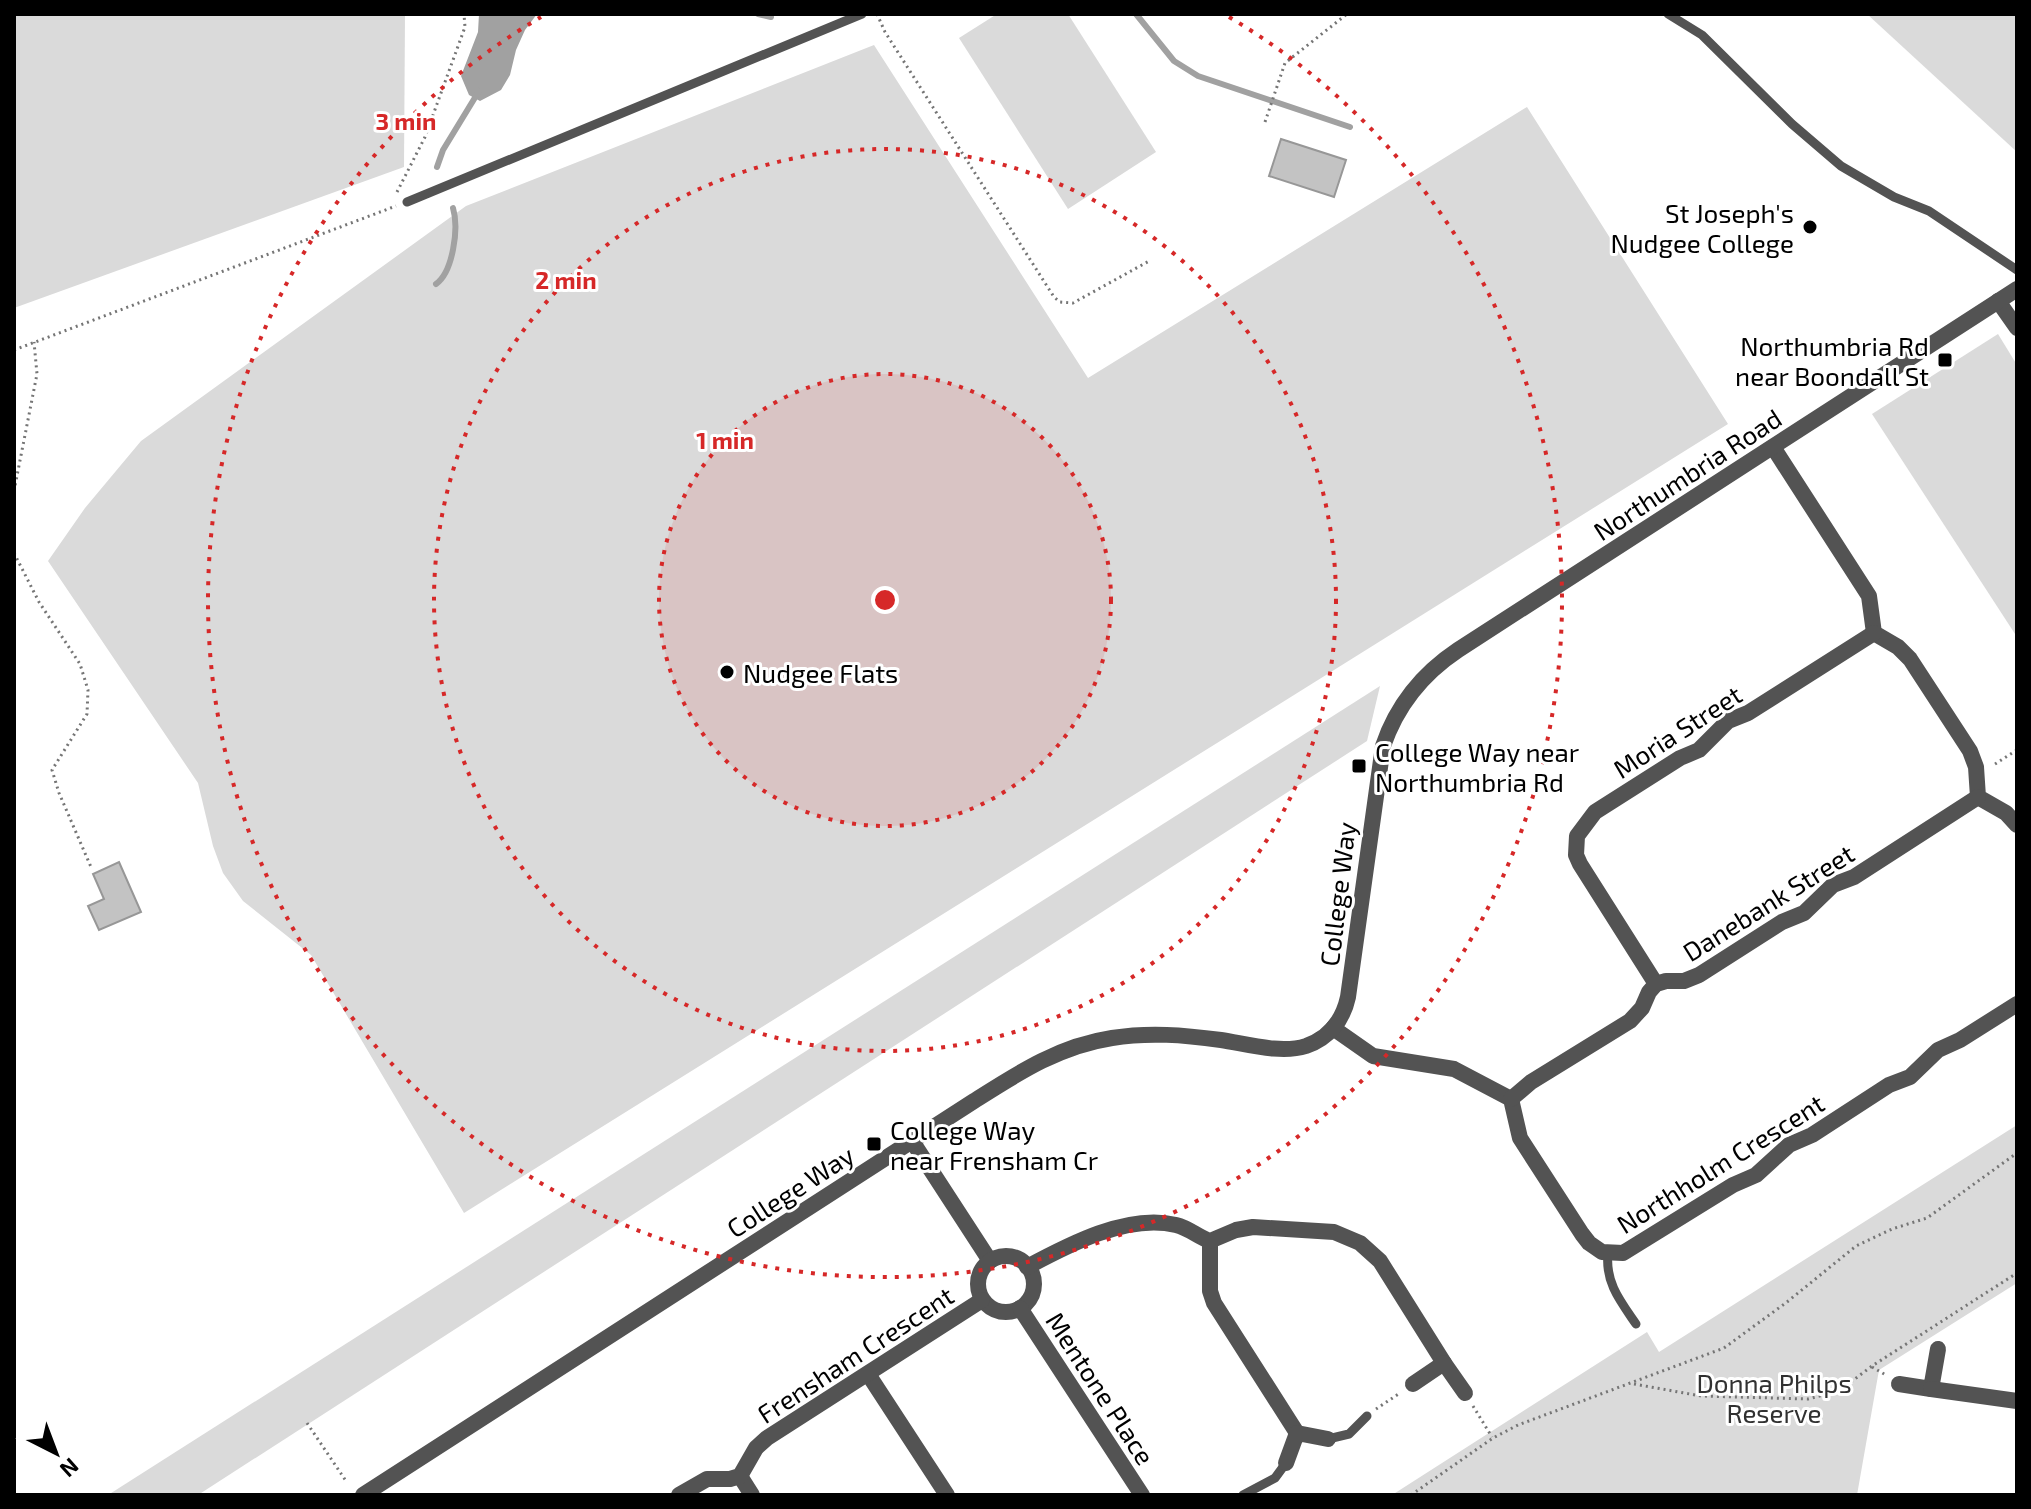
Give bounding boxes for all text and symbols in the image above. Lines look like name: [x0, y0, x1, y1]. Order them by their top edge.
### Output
text: 3 min: [376, 106, 436, 135]
place label: St Joseph's Nudgee College: [1610, 197, 1794, 258]
marker: St Joseph's Nudgee College: [1801, 218, 1819, 236]
text: 2 min: [535, 265, 597, 294]
place label: Northumbria Rd near Boondall St: [1735, 330, 1929, 391]
marker: Northumbria Rd near Boondall St: [1936, 351, 1954, 369]
street label: Northumbria Road: [1587, 402, 1787, 546]
text: 1 min: [696, 425, 754, 454]
centre of rings: [871, 586, 899, 614]
place label: Nudgee Flats: [743, 657, 898, 688]
marker: Nudgee Flats: [718, 663, 736, 681]
street label: Moria Street: [1607, 678, 1747, 784]
place label: College Way near Northumbria Rd: [1375, 736, 1579, 797]
marker: College Way near Northumbria Rd: [1350, 757, 1368, 775]
street label: College Way: [1313, 820, 1361, 968]
street label: Danebank Street: [1677, 837, 1859, 967]
street label: Northholm Crescent: [1611, 1087, 1829, 1239]
place label: College Way near Frensham Cr: [890, 1114, 1098, 1175]
marker: College Way near Frensham Cr: [865, 1135, 883, 1153]
street label: College Way: [721, 1138, 860, 1244]
street label: Frensham Crescent: [751, 1279, 959, 1429]
street label: Mentone Place: [1040, 1306, 1162, 1470]
park label: Donna Philps Reserve: [1696, 1367, 1852, 1428]
north arrow: [16, 1413, 96, 1493]
text: N: [55, 1454, 85, 1484]

